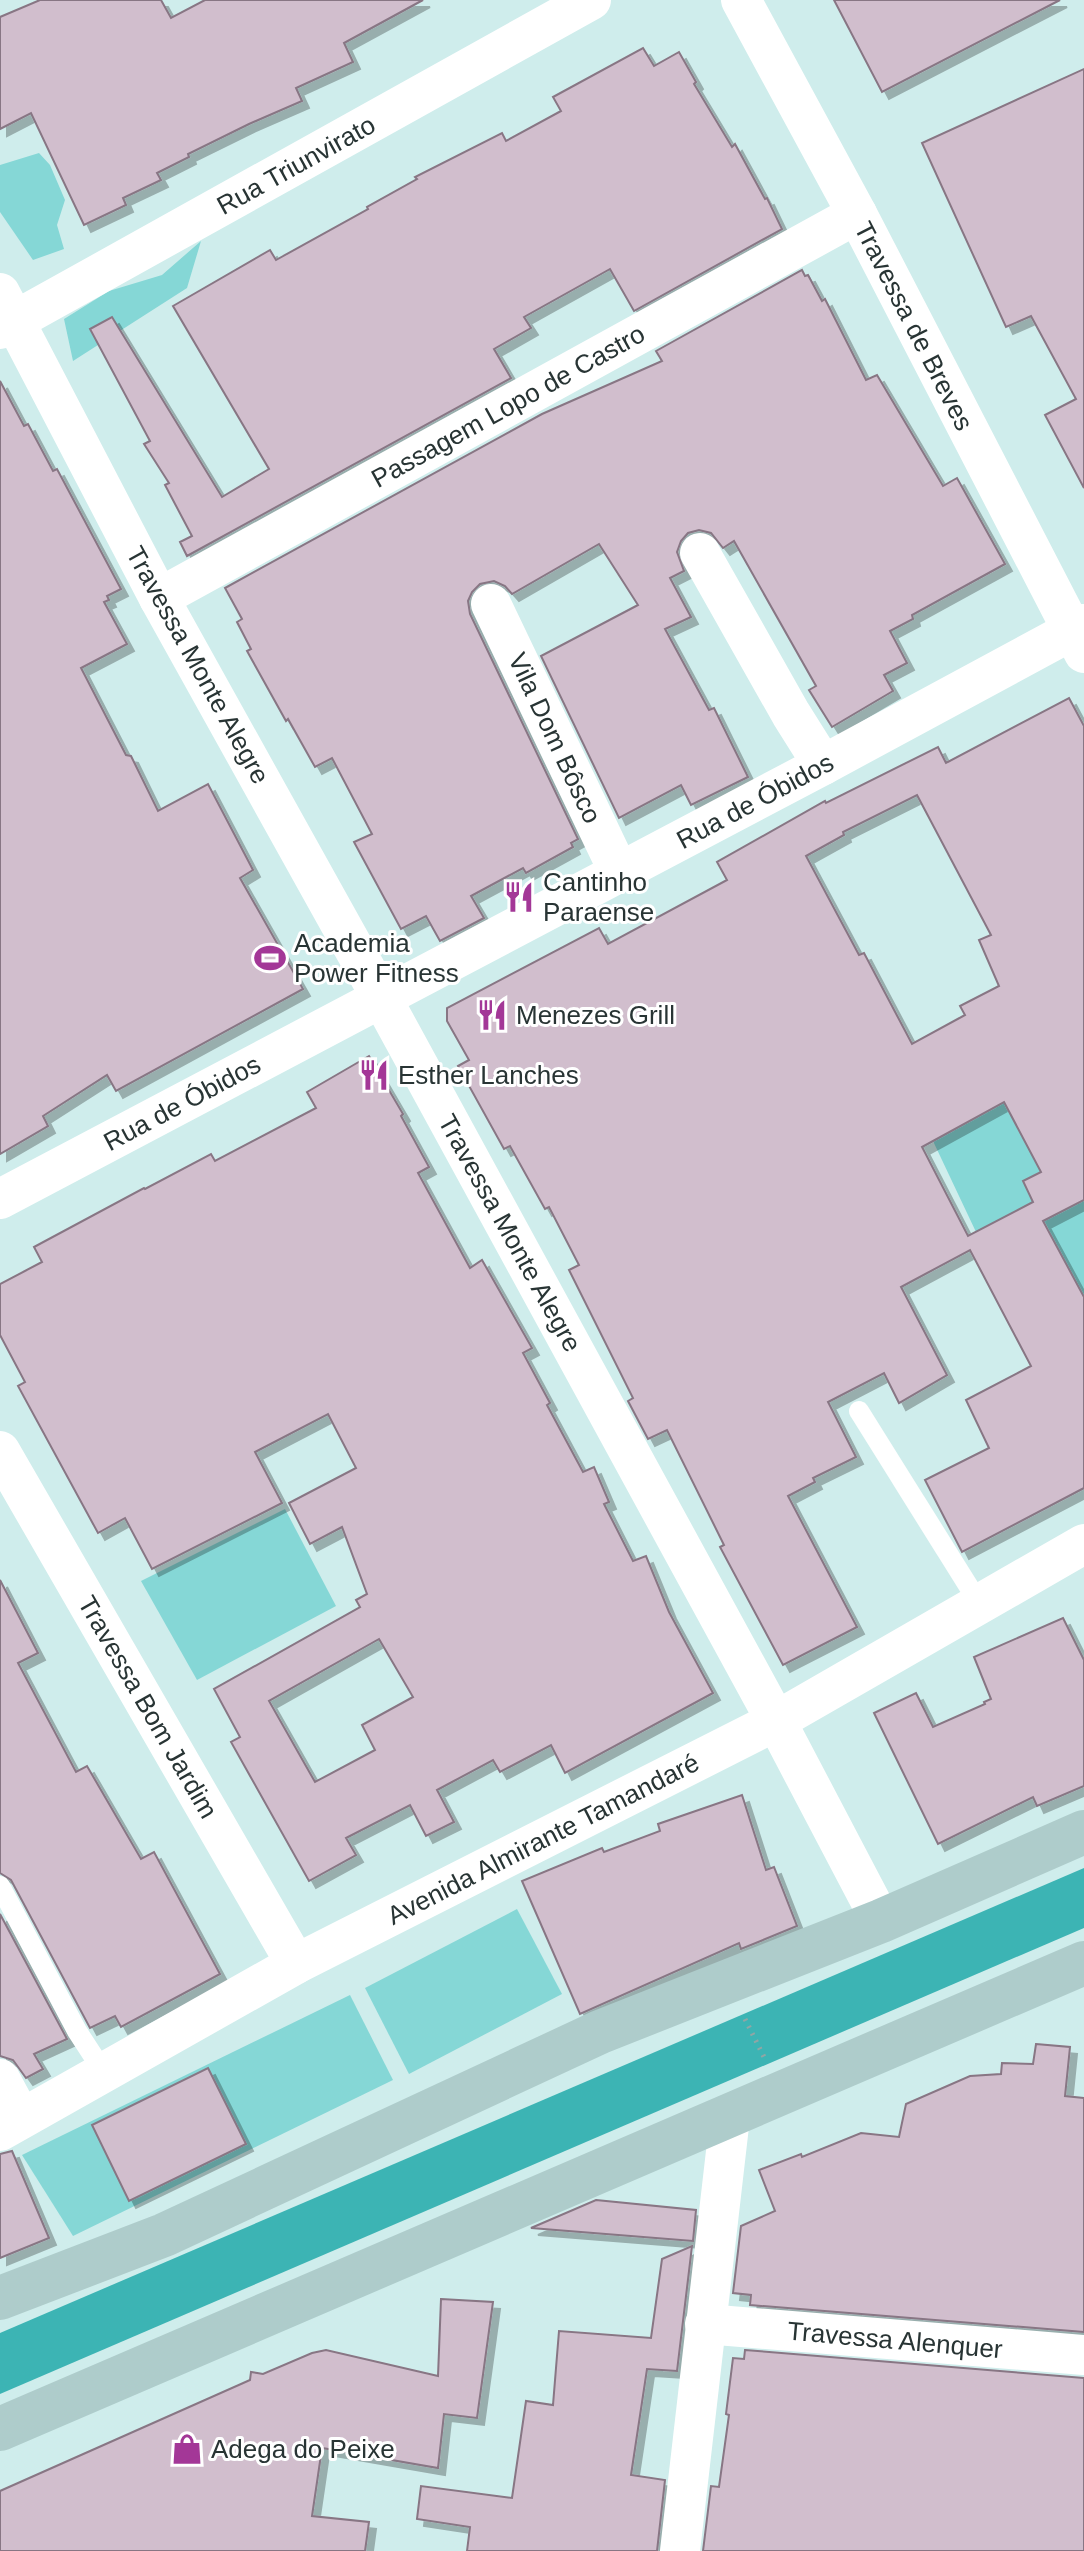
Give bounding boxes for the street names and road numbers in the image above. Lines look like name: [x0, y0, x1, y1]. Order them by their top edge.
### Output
street label: Rua Triunvirato: [212, 109, 380, 221]
street label: Travessa de Breves: [848, 217, 980, 435]
street label: Passagem Lopo de Castro: [366, 318, 650, 494]
street label: Travessa Monte Alegre: [120, 541, 276, 789]
street label: Vila Dom Bôsco: [502, 648, 608, 828]
street label: Rua de Óbidos: [671, 747, 839, 855]
street label: Rua de Óbidos: [98, 1049, 266, 1157]
street label: Travessa Monte Alegre: [432, 1109, 588, 1357]
street label: Travessa Bom Jardim: [72, 1590, 224, 1824]
street label: Avenida Almirante Tamandaré: [382, 1747, 704, 1931]
street label: Travessa Alenquer: [786, 2316, 1004, 2364]

